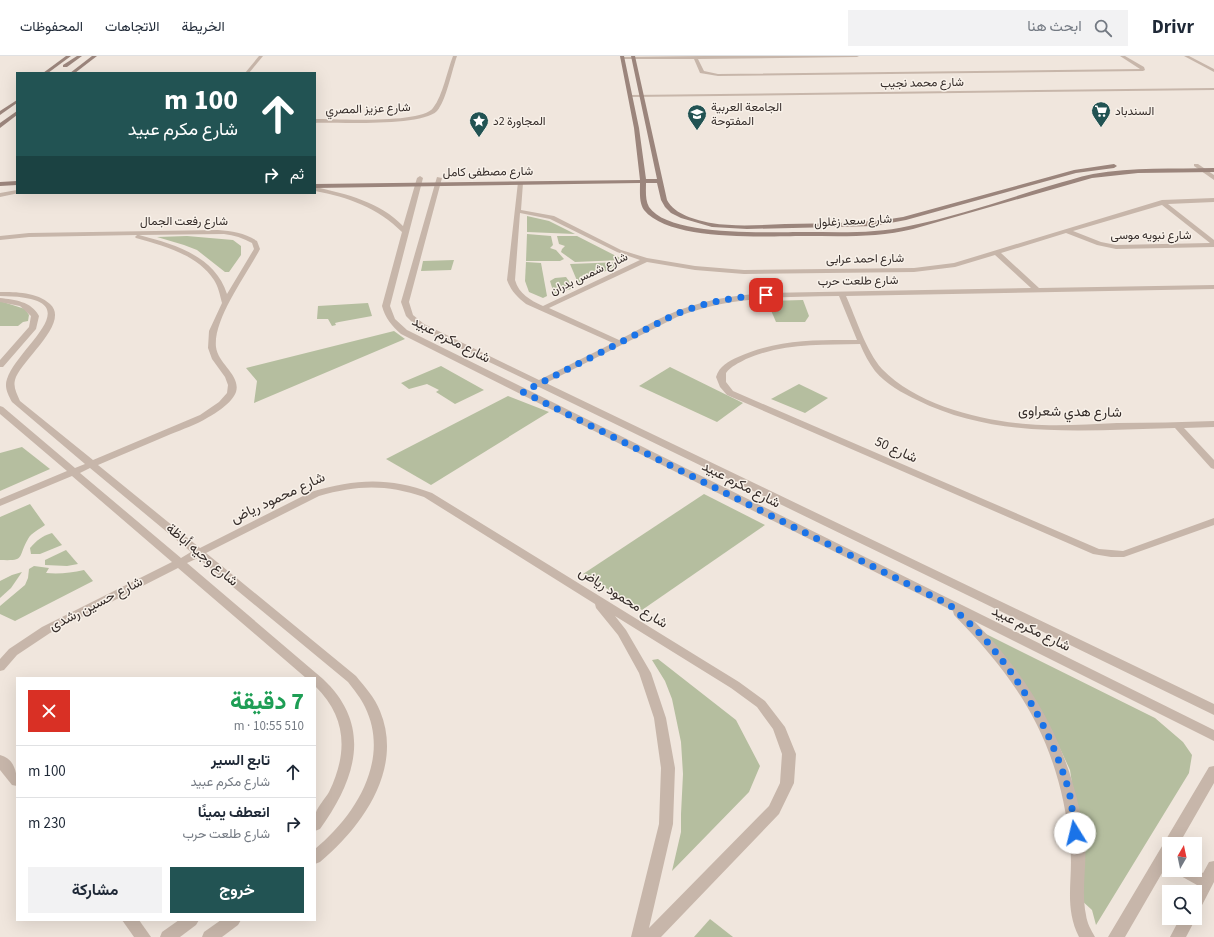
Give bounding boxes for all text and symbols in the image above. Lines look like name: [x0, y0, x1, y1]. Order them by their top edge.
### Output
search box: [848, 10, 1128, 46]
text: Drivr: [1152, 14, 1194, 41]
text: ابحث هنا: [1027, 16, 1082, 37]
text: المحفوظات: [20, 17, 83, 37]
text: الاتجاهات: [105, 17, 159, 37]
text: الخريطة: [181, 17, 225, 37]
icon: search: [1092, 17, 1114, 39]
street label: شارع محمد نجيب: [880, 74, 964, 92]
text: 100 m: [164, 80, 238, 120]
icon: ahead: [252, 88, 304, 140]
street label: شارع عزيز المصري: [325, 99, 411, 120]
place label: الجامعة العربية المفتوحة: [711, 99, 782, 130]
supermarket icon: السندباد: [1090, 100, 1112, 128]
school or university icon: الجامعة العربية المفتوحة: [686, 103, 708, 131]
place label: السندباد: [1115, 103, 1154, 120]
place icon: المجاورة 2د: [468, 110, 490, 138]
place label: المجاورة 2د: [493, 113, 546, 130]
text: شارع مكرم عبيد: [128, 117, 238, 142]
street label: شارع مصطفى كامل: [443, 163, 533, 181]
icon: right: [260, 164, 282, 186]
text: ثم: [290, 164, 304, 185]
street label: شارع سعد زغلول: [814, 210, 892, 232]
street label: شارع رفعت الجمال: [140, 213, 228, 230]
street label: شارع نبويه موسى: [1111, 227, 1191, 244]
street label: شارع شمس بدران: [547, 248, 631, 300]
street label: شارع احمد عرابى: [826, 250, 904, 268]
street label: شارع طلعت حرب: [817, 272, 899, 290]
pin: [749, 278, 783, 312]
icon: arrive: [755, 284, 777, 306]
street label: شارع مكرم عبيد: [408, 312, 494, 368]
street label: شارع هدي شعراوى: [1018, 401, 1122, 424]
street label: شارع 50: [871, 432, 921, 468]
street label: شارع مكرم عبيد: [698, 457, 784, 513]
street label: شارع محمود رياض: [228, 467, 328, 529]
street label: شارع وجيه أباظة: [161, 519, 243, 591]
street label: شارع محمود رياض: [574, 562, 672, 634]
street label: شارع حسين رشدى: [46, 572, 146, 636]
street label: شارع مكرم عبيد: [988, 601, 1074, 657]
text: 7 دقيقة: [230, 684, 304, 719]
button: close: [28, 690, 70, 732]
text: 510 m · 10:55: [234, 717, 304, 735]
text: تابع السير: [211, 750, 270, 771]
text: 100 m: [28, 761, 66, 782]
icon: ahead: [282, 761, 304, 783]
text: شارع مكرم عبيد: [190, 773, 270, 791]
text: انعطف يمينًا: [198, 802, 270, 823]
position arrow: [1054, 812, 1096, 854]
text: 230 m: [28, 813, 66, 834]
icon: right: [282, 813, 304, 835]
text: شارع طلعت حرب: [182, 825, 270, 843]
north arrow: [1162, 837, 1202, 877]
map controls: [1162, 837, 1202, 925]
button: مشاركة: [28, 867, 162, 913]
button: خروج: [170, 867, 304, 913]
button: search: [1162, 885, 1202, 925]

